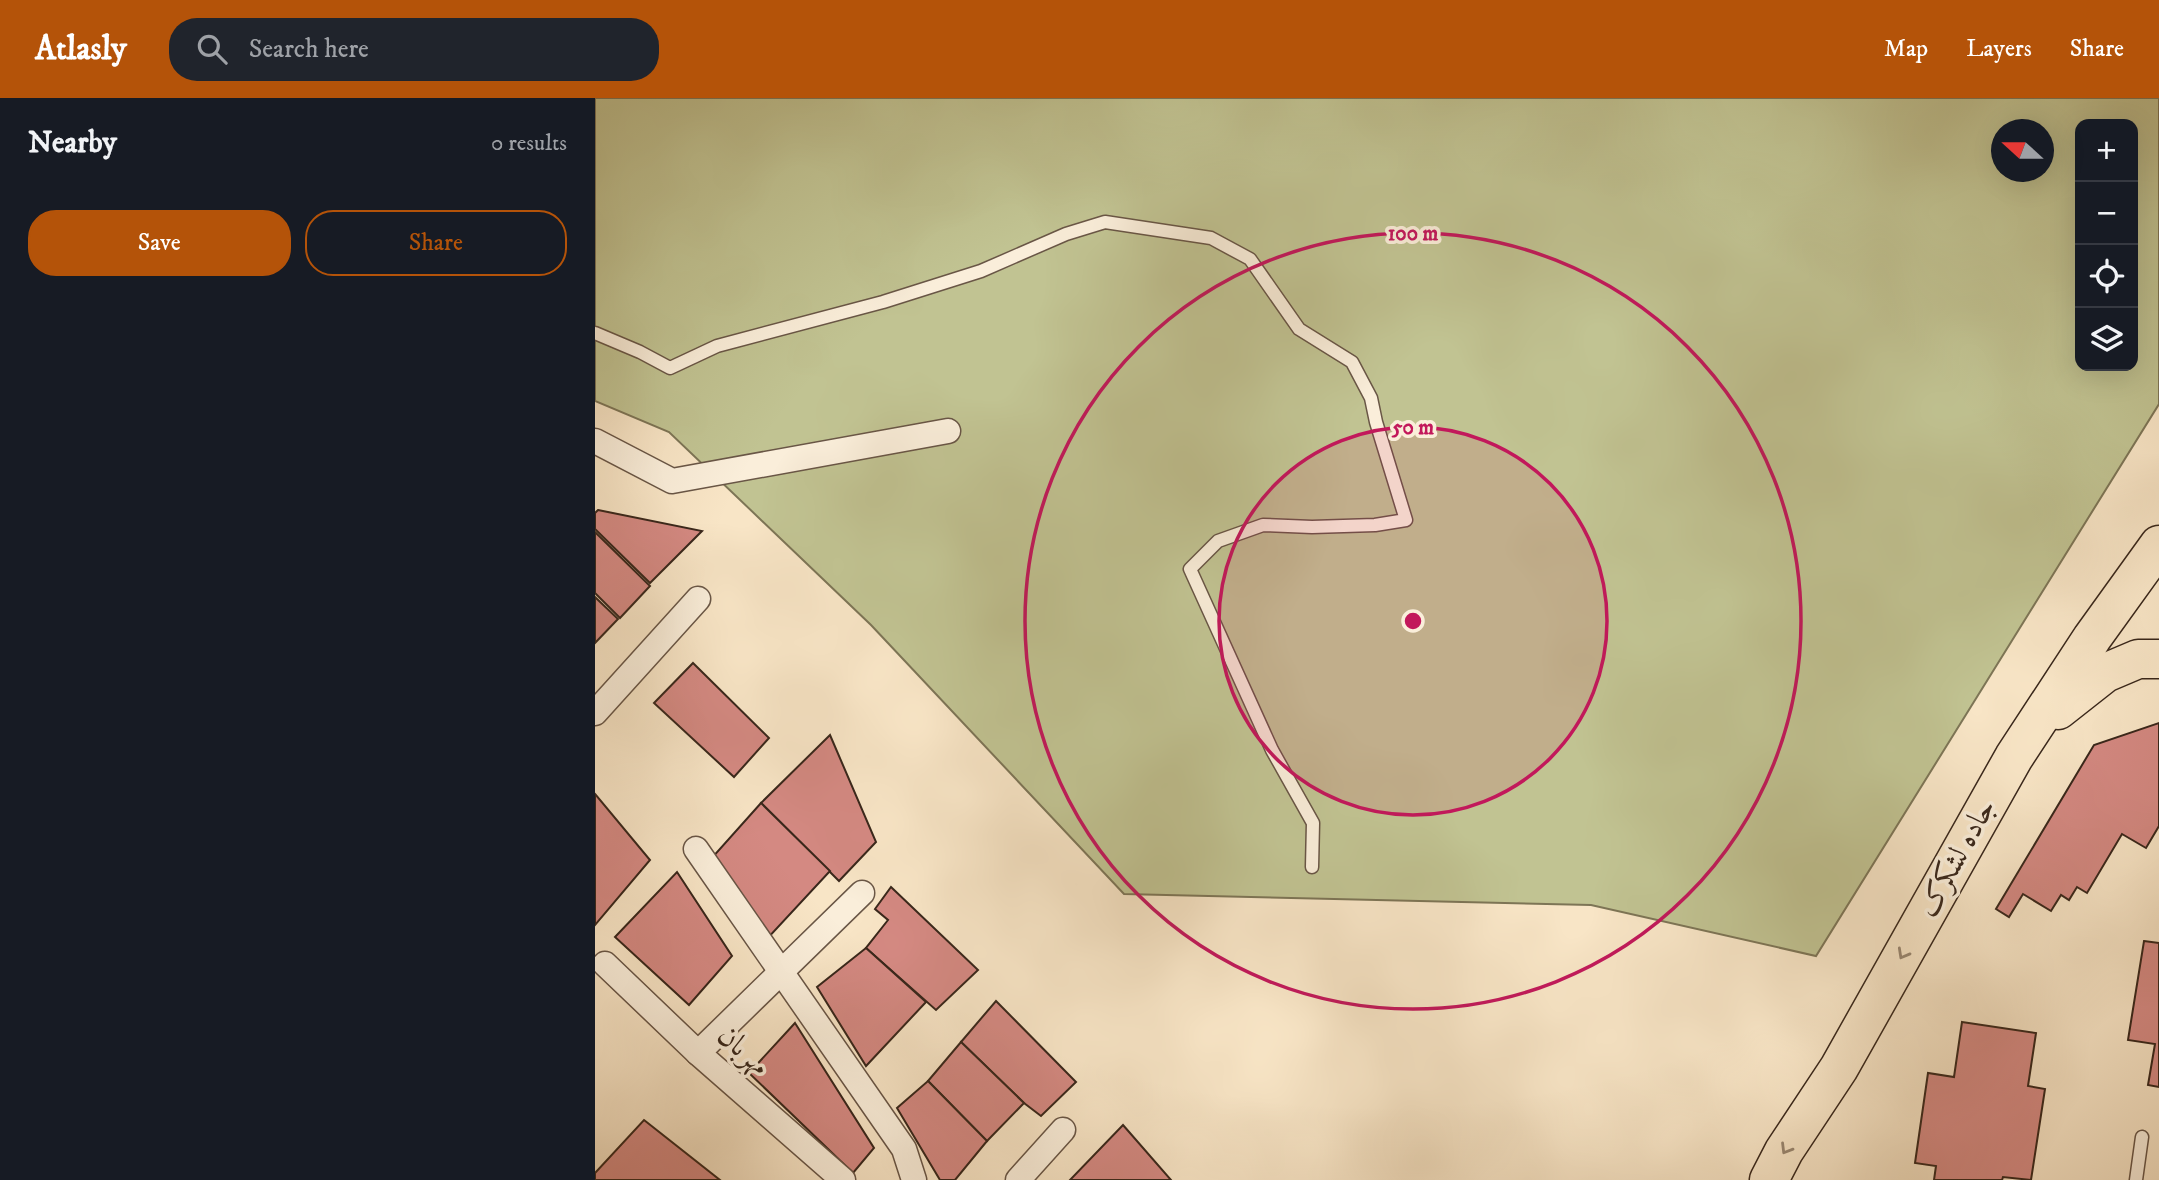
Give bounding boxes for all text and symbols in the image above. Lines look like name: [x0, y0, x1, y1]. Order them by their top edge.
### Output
search box: [169, 18, 659, 81]
text: Atlasly: [35, 29, 127, 70]
icon: search: [193, 30, 231, 68]
text: Search here: [249, 33, 369, 66]
text: Map: [1884, 34, 1928, 64]
text: Layers: [1966, 34, 2032, 64]
text: Share: [2070, 34, 2124, 64]
north arrow: [1991, 119, 2054, 182]
map controls: [2075, 119, 2138, 371]
button: +: [2075, 119, 2138, 182]
text: Nearby: [28, 125, 117, 162]
text: 0 results: [491, 129, 567, 158]
button: −: [2075, 182, 2138, 245]
button: Save: [28, 210, 291, 276]
button: Share: [305, 210, 567, 276]
text: 100 m: [1388, 221, 1438, 247]
button: locate: [2075, 245, 2138, 308]
button: layers: [2075, 308, 2138, 371]
text: 50 m: [1391, 415, 1434, 441]
centre of rings: [1401, 609, 1425, 633]
street label: جاده لشکرک: [1909, 792, 2005, 924]
one-way arrow: [1898, 947, 1911, 959]
street label: مهربان: [709, 1018, 777, 1084]
one-way arrow: [1782, 1142, 1795, 1155]

